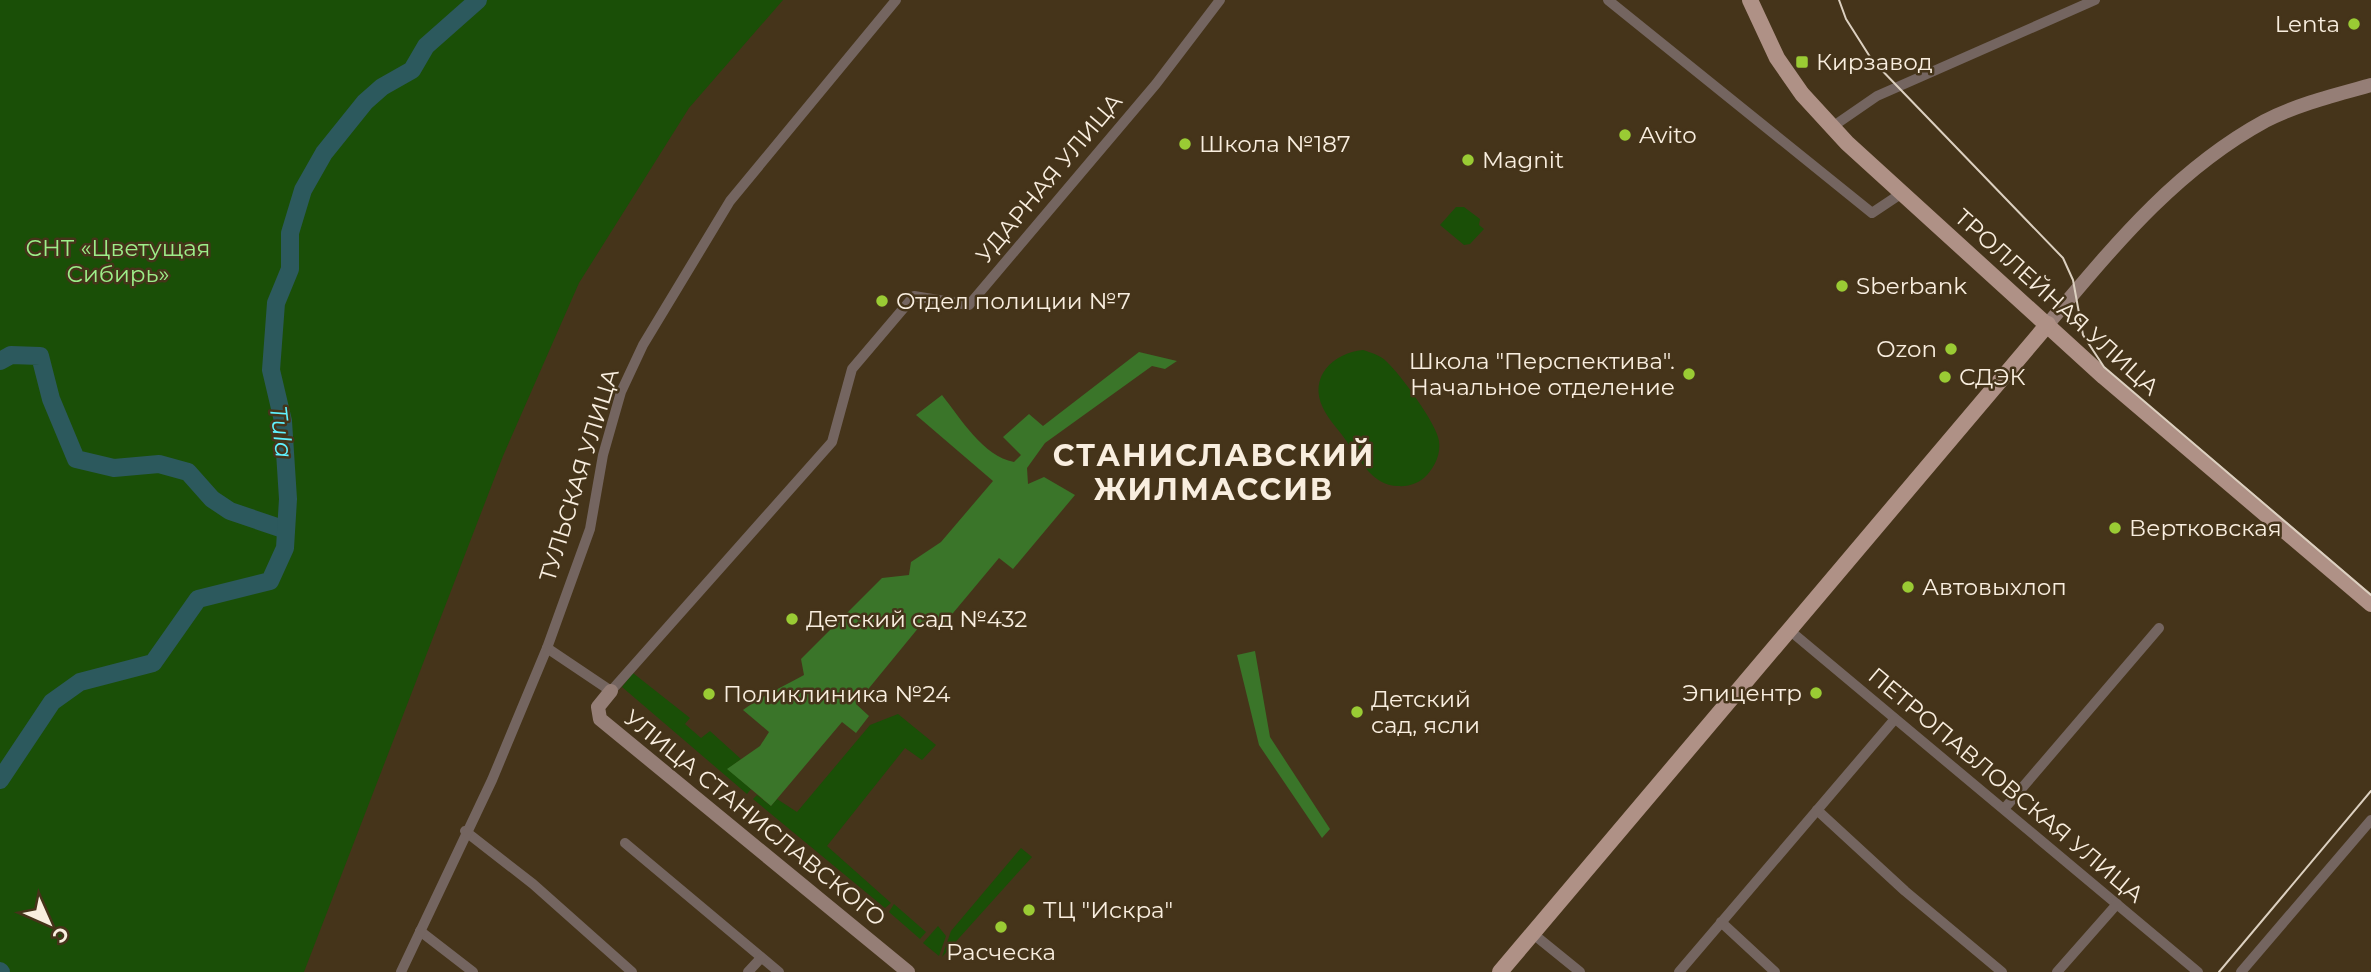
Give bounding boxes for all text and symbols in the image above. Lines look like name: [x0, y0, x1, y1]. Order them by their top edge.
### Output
place label: Lenta: [2275, 10, 2340, 38]
marker: Lenta: [2346, 16, 2362, 32]
place label: Кирзавод: [1816, 48, 1933, 76]
marker: Кирзавод: [1794, 54, 1810, 70]
street label: УДАРНАЯ УЛИЦА: [970, 87, 1128, 269]
place label: Avito: [1639, 121, 1697, 149]
marker: Avito: [1617, 127, 1633, 143]
place label: Школа №187: [1199, 130, 1350, 158]
marker: Школа №187: [1177, 136, 1193, 152]
place label: Magnit: [1482, 146, 1564, 174]
marker: Magnit: [1460, 152, 1476, 168]
street label: ТРОЛЛЕЙНАЯ УЛИЦА: [1949, 203, 2165, 401]
park label: СНТ «Цветущая Сибирь»: [26, 234, 210, 288]
place label: Sberbank: [1856, 272, 1967, 300]
marker: Sberbank: [1834, 278, 1850, 294]
place label: Отдел полиции №7: [896, 287, 1131, 315]
marker: Отдел полиции №7: [874, 293, 890, 309]
place label: Ozon: [1876, 335, 1937, 363]
marker: Ozon: [1943, 341, 1959, 357]
place label: Школа "Перспектива". Начальное отделение: [1409, 347, 1675, 401]
place label: СДЭК: [1959, 363, 2026, 391]
street label: ТУЛЬСКАЯ УЛИЦА: [533, 365, 625, 585]
marker: Школа "Перспектива". Начальное отделение: [1681, 366, 1697, 382]
marker: СДЭК: [1937, 369, 1953, 385]
water label: Tula: [264, 404, 299, 460]
district label: СТАНИСЛАВСКИЙ ЖИЛМАССИВ: [1053, 437, 1375, 508]
place label: Вертковская: [2129, 514, 2282, 542]
marker: Вертковская: [2107, 520, 2123, 536]
place label: Автовыхлоп: [1922, 573, 2067, 601]
marker: Автовыхлоп: [1900, 579, 1916, 595]
place label: Детский сад №432: [806, 605, 1027, 633]
marker: Детский сад №432: [784, 611, 800, 627]
street label: ПЕТРОПАВЛОВСКАЯ УЛИЦА: [1863, 662, 2149, 908]
place label: Эпицентр: [1682, 679, 1802, 707]
place label: Поликлиника №24: [723, 680, 950, 708]
place label: Детский сад, ясли: [1371, 685, 1480, 739]
marker: Эпицентр: [1808, 685, 1824, 701]
marker: Поликлиника №24: [701, 686, 717, 702]
street label: УЛИЦА СТАНИСЛАВСКОГО: [618, 704, 892, 932]
marker: Детский сад, ясли: [1349, 704, 1365, 720]
north arrow: [14, 888, 84, 958]
place label: ТЦ "Искра": [1043, 896, 1173, 924]
marker: ТЦ "Искра": [1021, 902, 1037, 918]
marker: Расческа: [993, 919, 1009, 935]
text: С: [48, 922, 74, 948]
place label: Расческа: [946, 938, 1056, 966]

